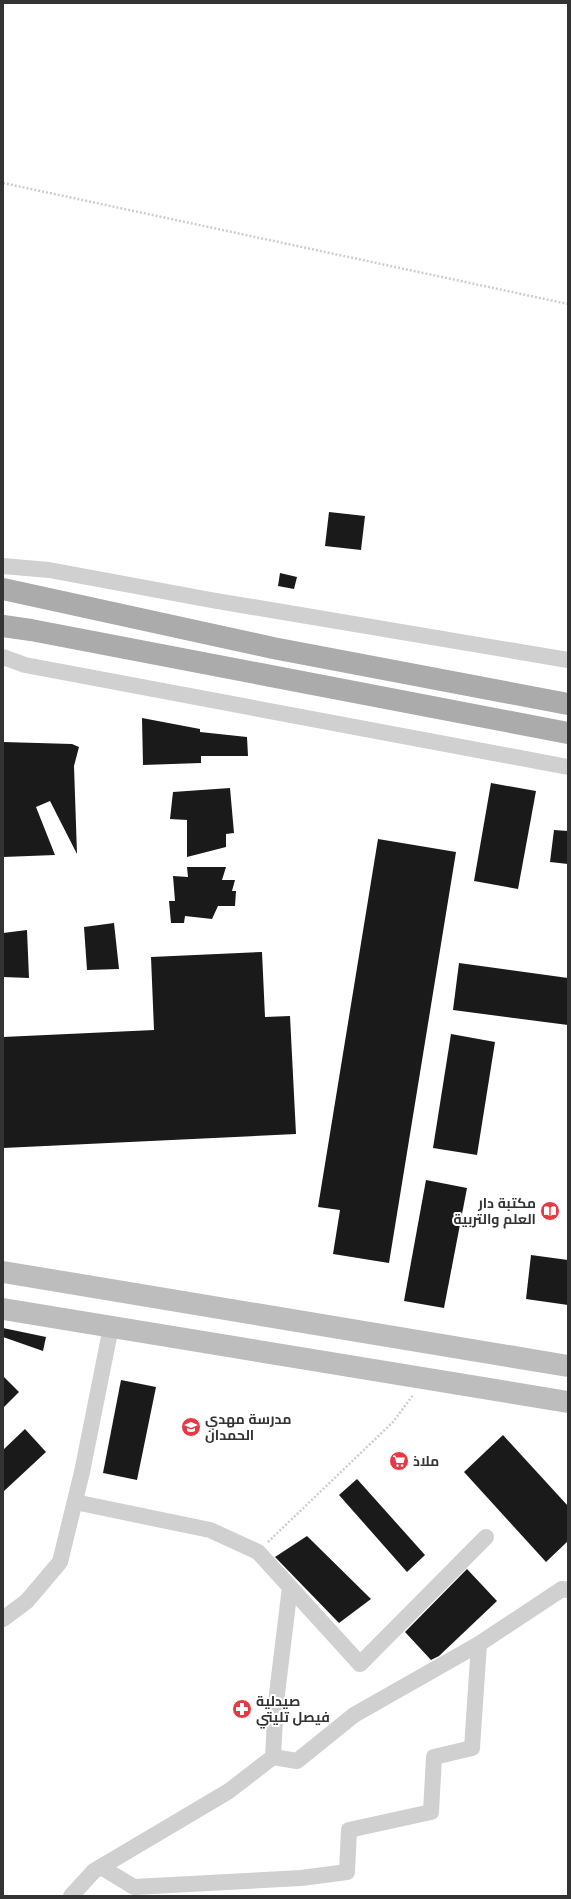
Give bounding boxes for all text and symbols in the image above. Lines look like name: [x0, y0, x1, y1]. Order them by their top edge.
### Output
place label: مكتبة دار العلم والتربية: [453, 1193, 536, 1229]
library icon: مكتبة دار العلم والتربية: [539, 1200, 561, 1222]
place label: مدرسة مهدي الحمدان: [205, 1409, 291, 1444]
school or university icon: مدرسة مهدي الحمدان: [180, 1416, 202, 1438]
supermarket icon: ملاذ: [388, 1450, 410, 1472]
place label: ملاذ: [413, 1451, 439, 1470]
place label: صيدلية فيصل تليتي: [256, 1691, 330, 1729]
pharmacy icon: صيدلية فيصل تليتي: [231, 1698, 253, 1720]

